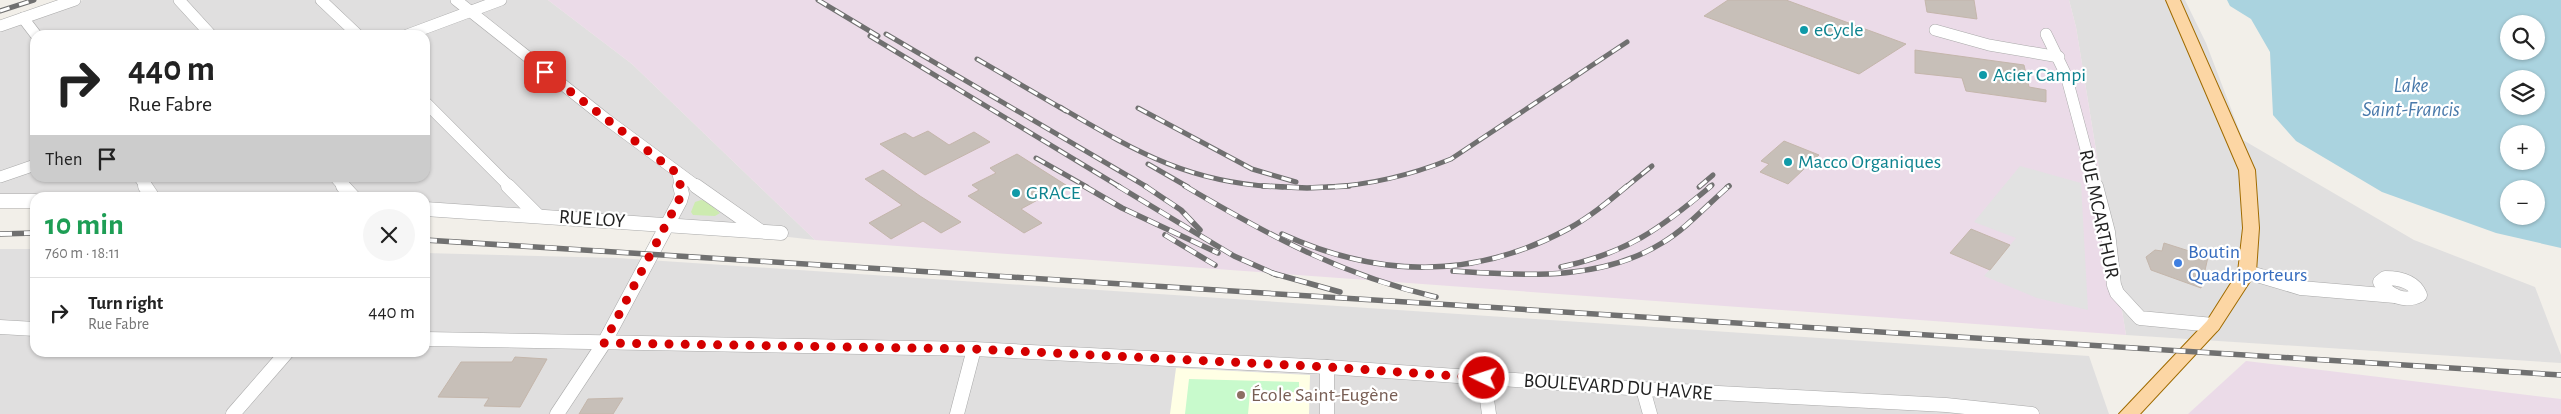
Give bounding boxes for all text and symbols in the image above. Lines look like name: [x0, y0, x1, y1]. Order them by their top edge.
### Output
map controls: [2500, 15, 2545, 225]
button: search: [2500, 15, 2545, 60]
place label: eCycle: [1814, 20, 1864, 40]
marker: eCycle: [1798, 24, 1810, 36]
icon: right: [45, 50, 110, 115]
pin: [524, 51, 566, 93]
text: 440 m: [128, 52, 215, 87]
icon: arrive: [531, 58, 559, 86]
place label: Acier Campi: [1993, 65, 2086, 85]
marker: Acier Campi: [1977, 69, 1989, 81]
button: layers: [2500, 70, 2545, 115]
water label: Lake Saint-Francis: [2362, 75, 2460, 120]
text: Rue Fabre: [128, 93, 212, 115]
button: +: [2500, 125, 2545, 170]
icon: arrive: [93, 145, 121, 173]
street label: RUE MCARTHUR: [2076, 148, 2122, 280]
text: Then: [45, 150, 83, 169]
place label: Macco Organiques: [1798, 152, 1941, 172]
marker: Macco Organiques: [1782, 156, 1794, 168]
button: −: [2500, 180, 2545, 225]
place label: GRACE: [1026, 183, 1081, 203]
marker: GRACE: [1010, 187, 1022, 199]
street label: RUE LOY: [558, 207, 626, 231]
button: close: [363, 209, 415, 261]
text: 10 min: [45, 210, 124, 240]
place label: Boutin Quadriporteurs: [2188, 242, 2307, 285]
text: 760 m · 18:11: [45, 245, 120, 261]
marker: Boutin Quadriporteurs: [2172, 257, 2184, 269]
text: Turn right: [88, 294, 163, 313]
icon: right: [45, 299, 73, 327]
text: 440 m: [368, 303, 415, 322]
text: Rue Fabre: [88, 316, 149, 332]
position arrow: [1457, 351, 1509, 403]
street label: BOULEVARD DU HAVRE: [1523, 370, 1713, 404]
place label: École Saint-Eugène: [1251, 384, 1398, 405]
marker: École Saint-Eugène: [1235, 389, 1247, 401]

